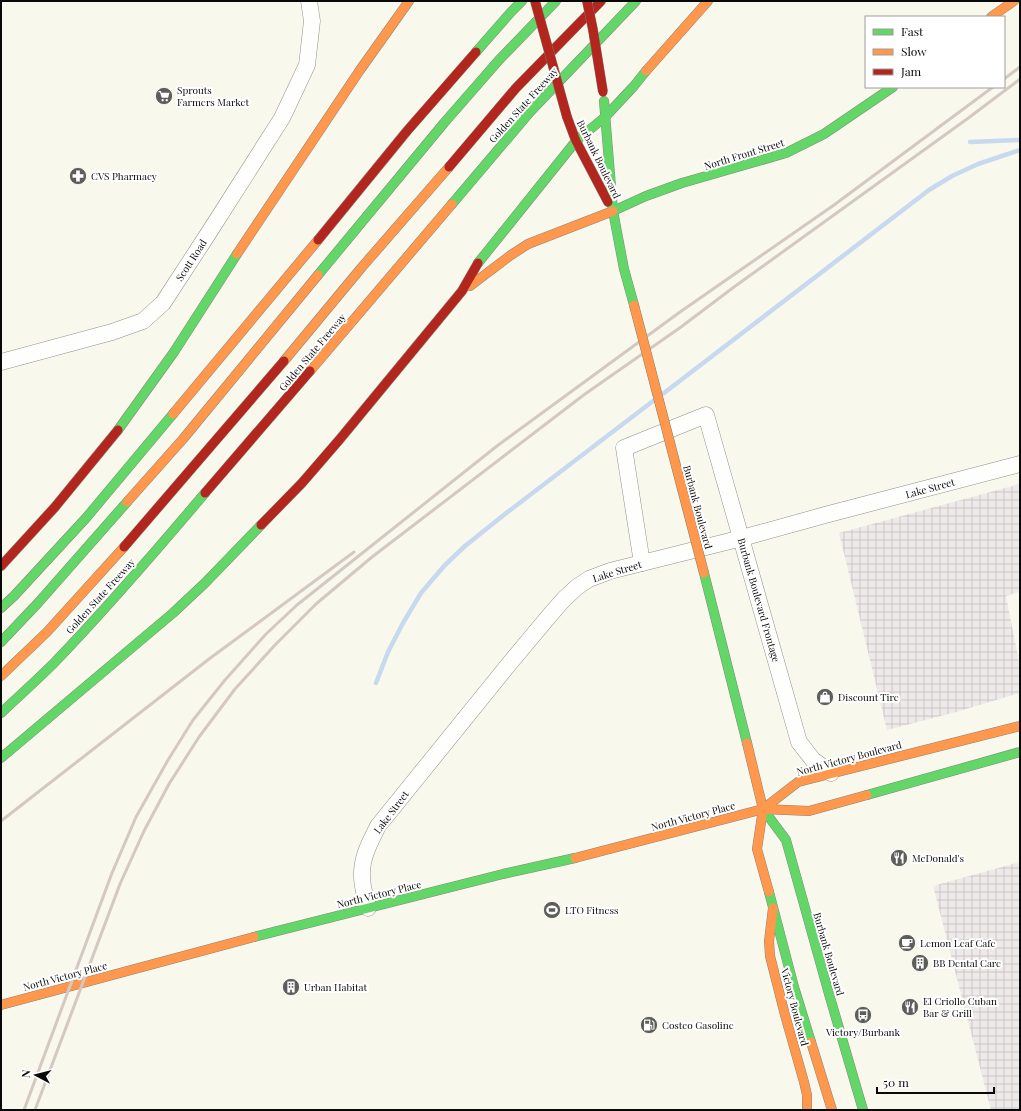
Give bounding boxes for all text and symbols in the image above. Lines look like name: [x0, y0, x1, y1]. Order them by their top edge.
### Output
legend: [865, 16, 1005, 88]
text: Fast: [901, 23, 924, 39]
text: Slow: [901, 43, 927, 59]
text: Jam: [900, 63, 922, 79]
street label: Golden State Freeway: [485, 64, 561, 146]
place label: Sprouts Farmers Market: [177, 83, 249, 109]
supermarket icon: Sprouts Farmers Market: [154, 86, 174, 106]
street label: Burbank Boulevard: [574, 117, 624, 201]
street label: North Front Street: [702, 135, 786, 173]
pharmacy icon: CVS Pharmacy: [68, 166, 88, 186]
place label: CVS Pharmacy: [91, 169, 157, 183]
street label: Scott Road: [172, 236, 210, 284]
street label: Golden State Freeway: [275, 310, 349, 394]
street label: Burbank Boulevard: [680, 464, 716, 550]
street label: Lake Street: [904, 475, 957, 501]
street label: Burbank Boulevard Frontage: [735, 536, 783, 664]
street label: Golden State Freeway: [62, 555, 138, 637]
street label: Lake Street: [591, 557, 644, 585]
shop icon: Discount Tire: [815, 687, 835, 707]
place label: Discount Tire: [838, 690, 899, 704]
street label: North Victory Boulevard: [795, 737, 903, 779]
street label: Lake Street: [370, 787, 412, 836]
street label: North Victory Place: [649, 798, 737, 834]
restaurant icon: McDonald's: [889, 848, 909, 868]
place label: McDonald's: [912, 851, 964, 865]
street label: North Victory Place: [335, 877, 423, 911]
sports icon: LTO Fitness: [542, 900, 562, 920]
place label: LTO Fitness: [565, 903, 618, 917]
street label: Burbank Boulevard: [810, 911, 848, 997]
cafe icon: Lemon Leaf Cafe: [897, 933, 917, 953]
place label: Lemon Leaf Cafe: [920, 936, 996, 950]
building icon: BB Dental Care: [910, 953, 930, 973]
place label: BB Dental Care: [933, 956, 1001, 970]
street label: North Victory Place: [21, 958, 109, 994]
street label: Victory Boulevard: [778, 966, 812, 1047]
building icon: Urban Habitat: [281, 977, 301, 997]
place label: Urban Habitat: [304, 980, 368, 994]
place label: El Criollo Cuban Bar & Grill: [923, 994, 997, 1020]
restaurant icon: El Criollo Cuban Bar & Grill: [900, 997, 920, 1017]
bus stop icon: Victory/Burbank: [853, 1005, 873, 1025]
fuel station icon: Costco Gasoline: [639, 1015, 659, 1035]
place label: Costco Gasoline: [662, 1018, 734, 1032]
place label: Victory/Burbank: [825, 1025, 901, 1039]
north arrow: [16, 1055, 56, 1095]
text: N: [18, 1069, 34, 1079]
scale bar: [877, 1069, 994, 1095]
text: 50 m: [883, 1074, 909, 1090]

